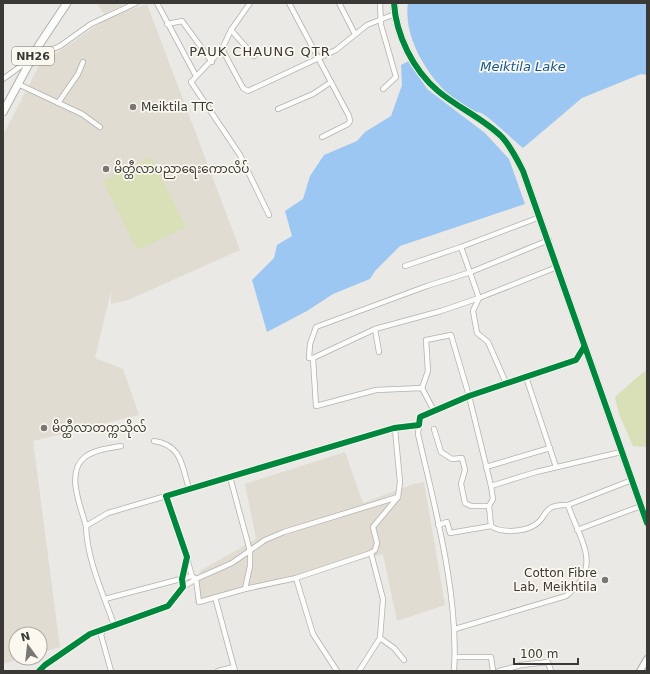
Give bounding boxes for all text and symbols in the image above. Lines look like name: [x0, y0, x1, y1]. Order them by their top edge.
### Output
district label: PAUK CHAUNG QTR: [189, 44, 331, 59]
road number: NH26: [12, 47, 54, 65]
water label: Meiktila Lake: [480, 59, 566, 74]
place label: Meiktila TTC: [141, 100, 214, 114]
marker: Meiktila TTC: [128, 102, 138, 112]
place label: မိတ္ထီလာပညာရေးကောလိပ်: [114, 160, 249, 179]
marker: မိတ္ထီလာပညာရေးကောလိပ်: [101, 164, 111, 174]
place label: မိတ္ထီလာတက္ကသိုလ်: [52, 419, 147, 438]
marker: မိတ္ထီလာတက္ကသိုလ်: [39, 423, 49, 433]
place label: Cotton Fibre Lab, Meikhtila: [513, 566, 597, 594]
marker: Cotton Fibre Lab, Meikhtila: [600, 575, 610, 585]
north arrow: [8, 626, 48, 666]
text: N: [19, 629, 32, 644]
scale bar: [514, 640, 578, 666]
text: 100 m: [520, 647, 558, 661]

